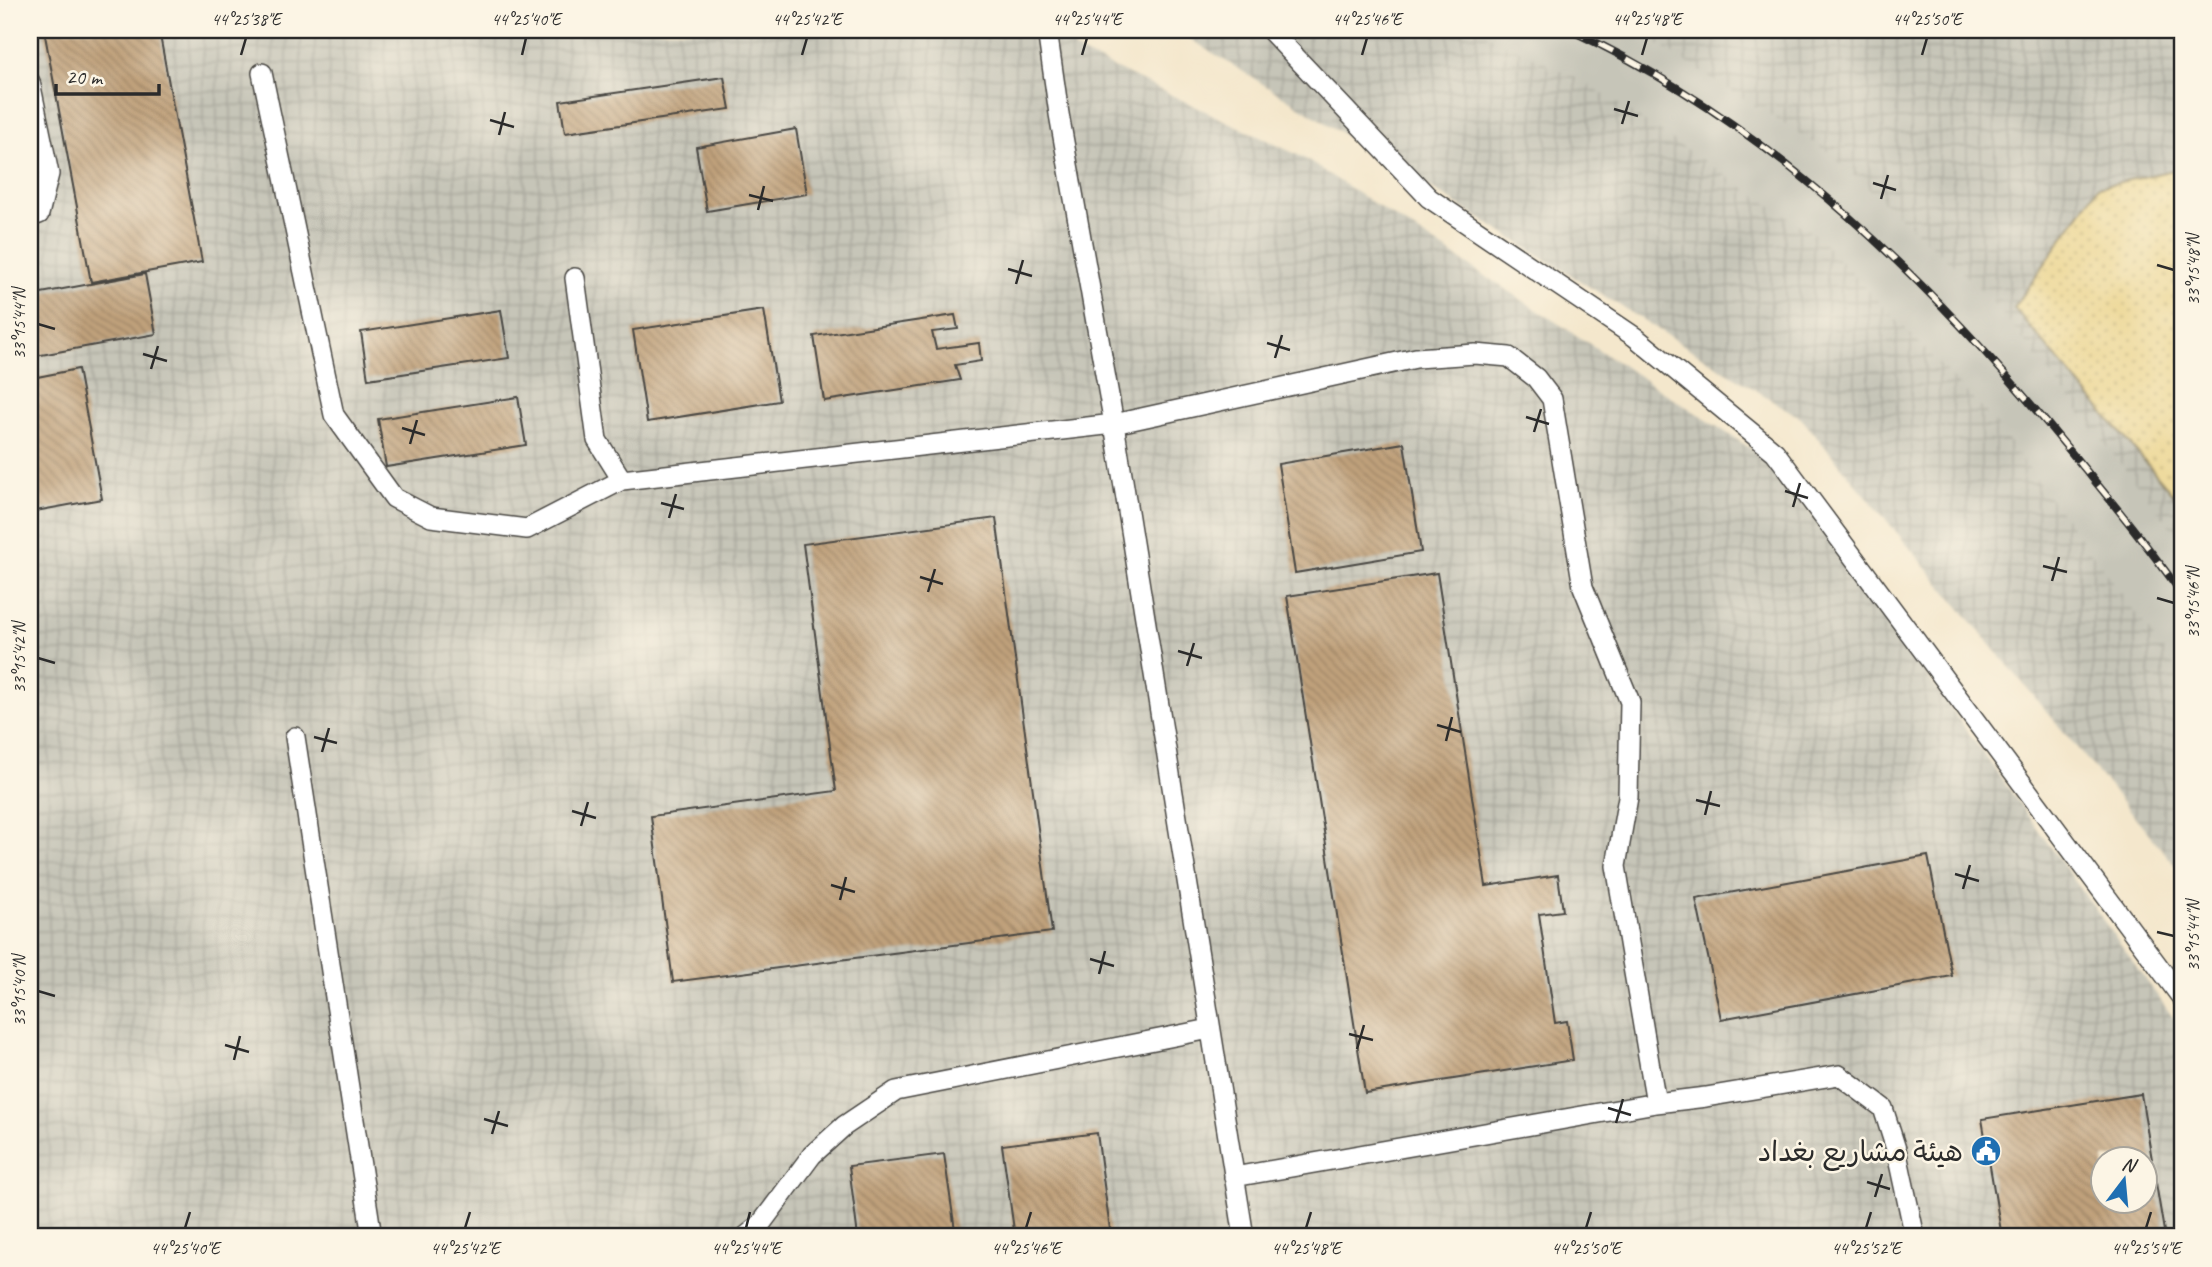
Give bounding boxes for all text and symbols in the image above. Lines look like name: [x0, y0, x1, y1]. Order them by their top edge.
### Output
text: 44°25'38"E: [211, 8, 283, 30]
text: 44°25'40"E: [491, 8, 563, 30]
text: 44°25'42"E: [772, 8, 844, 30]
text: 44°25'44"E: [1052, 8, 1124, 30]
text: 44°25'46"E: [1332, 8, 1404, 30]
text: 44°25'48"E: [1612, 8, 1684, 30]
text: 44°25'50"E: [1892, 8, 1964, 30]
scale bar: [56, 52, 159, 96]
text: 20 m: [66, 64, 104, 90]
text: 33°15'48"N: [2182, 231, 2204, 305]
text: 33°15'44"N: [8, 285, 30, 359]
text: 33°15'46"N: [2182, 564, 2204, 638]
text: 33°15'42"N: [8, 619, 30, 693]
text: 33°15'44"N: [2182, 897, 2204, 971]
text: 33°15'40"N: [8, 952, 30, 1026]
place label: هيئة مشاريع بغداد: [1758, 1134, 1963, 1171]
public building icon: هيئة مشاريع بغداد: [1969, 1134, 2003, 1168]
north arrow: [2090, 1144, 2160, 1214]
text: N: [2119, 1151, 2140, 1179]
text: 44°25'40"E: [150, 1237, 222, 1259]
text: 44°25'42"E: [430, 1237, 502, 1259]
text: 44°25'44"E: [711, 1237, 783, 1259]
text: 44°25'46"E: [991, 1237, 1063, 1259]
text: 44°25'48"E: [1271, 1237, 1343, 1259]
text: 44°25'50"E: [1551, 1237, 1623, 1259]
text: 44°25'52"E: [1831, 1237, 1903, 1259]
text: 44°25'54"E: [2111, 1237, 2183, 1259]

